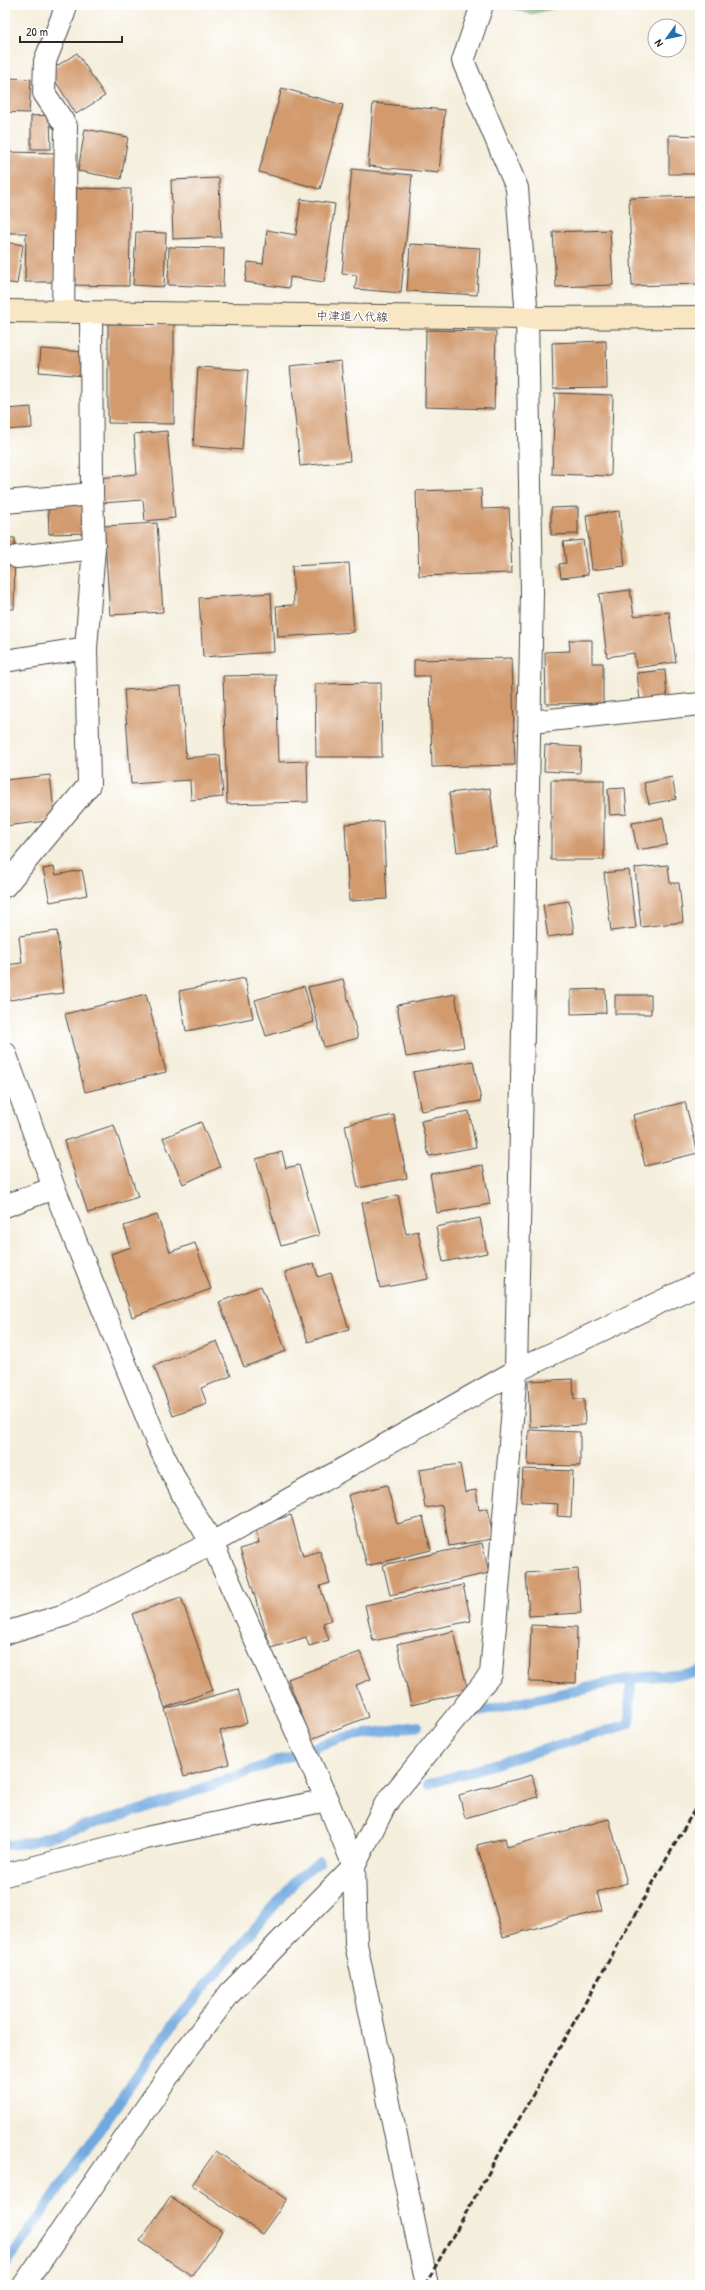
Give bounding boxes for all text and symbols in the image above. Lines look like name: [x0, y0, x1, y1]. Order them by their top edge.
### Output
scale bar: [20, 18, 122, 44]
north arrow: [647, 18, 687, 58]
text: 20 m: [26, 23, 48, 40]
text: N: [651, 37, 666, 50]
street label: 中津道八代線: [316, 307, 388, 325]

